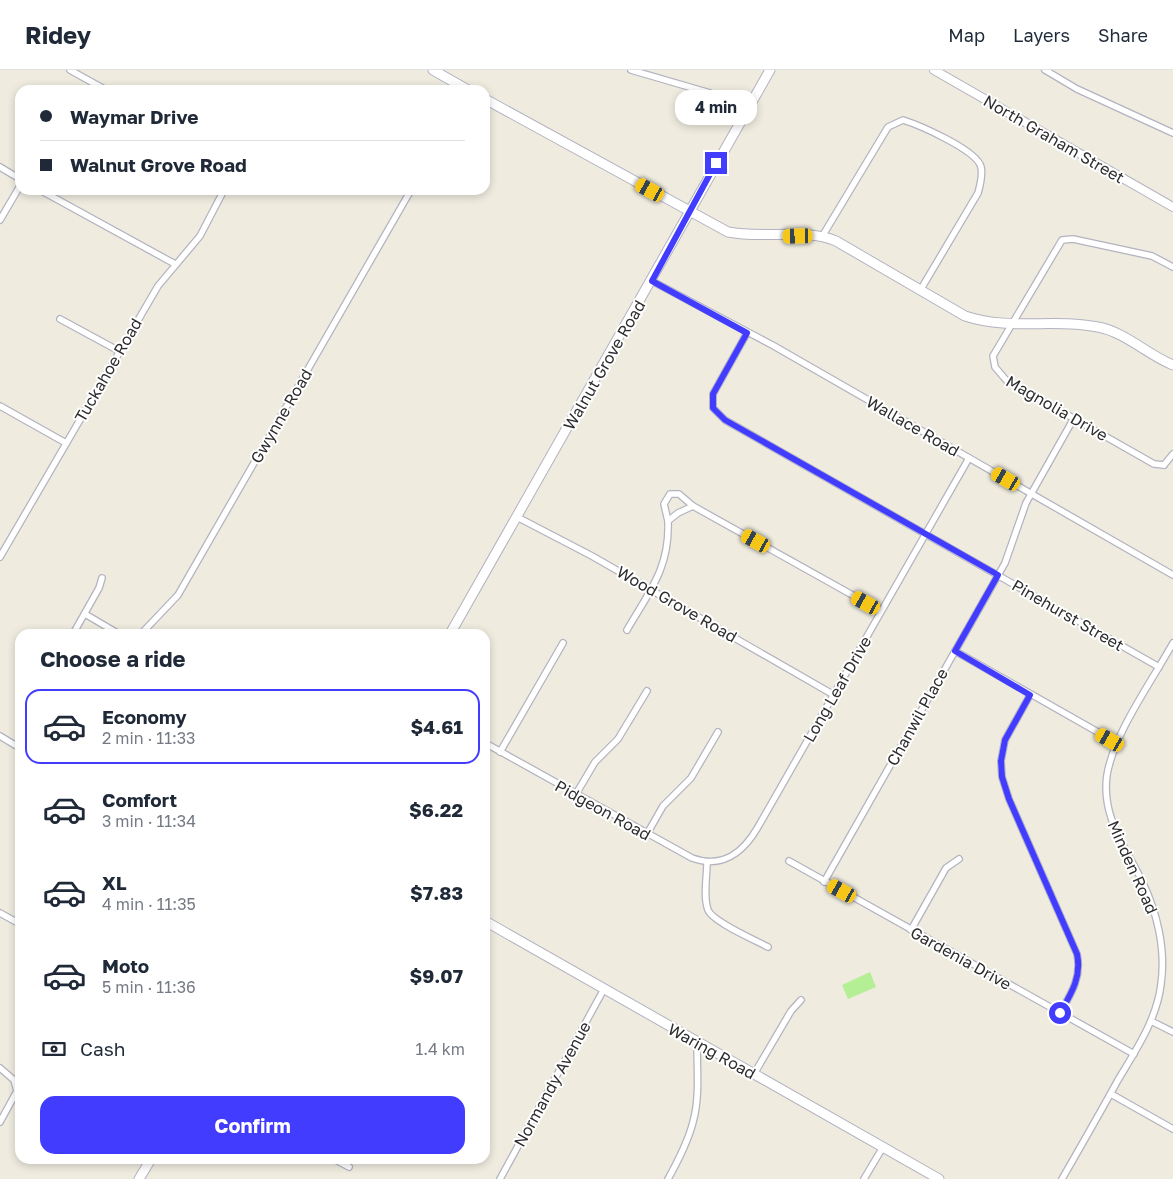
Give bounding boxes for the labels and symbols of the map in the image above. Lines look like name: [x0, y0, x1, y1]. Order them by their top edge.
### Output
street label: North Graham Street: [980, 90, 1128, 188]
callout: 4 min: [675, 91, 757, 126]
route end: [705, 152, 727, 174]
car: [633, 176, 666, 204]
car: [782, 228, 813, 244]
street label: Walnut Grove Road: [559, 297, 649, 433]
street label: Tuckahoe Road: [70, 314, 146, 426]
street label: Gwynne Road: [246, 365, 316, 467]
street label: Magnolia Drive: [1003, 371, 1111, 445]
street label: Wallace Road: [863, 391, 963, 461]
car: [989, 465, 1022, 493]
car: [739, 527, 772, 555]
street label: Wood Grove Road: [613, 561, 741, 647]
street label: Pinehurst Street: [1008, 575, 1128, 655]
car: [849, 589, 882, 617]
street label: Long Leaf Drive: [799, 632, 875, 746]
street label: Chanwil Place: [882, 665, 952, 769]
car: [1093, 726, 1126, 754]
street label: Pidgeon Road: [552, 775, 654, 845]
street label: Minden Road: [1104, 817, 1162, 917]
car: [825, 877, 858, 905]
street label: Gardenia Drive: [907, 922, 1015, 994]
route start: [1049, 1002, 1071, 1024]
street label: Normandy Avenue: [509, 1018, 595, 1150]
street label: Waring Road: [665, 1019, 759, 1083]

